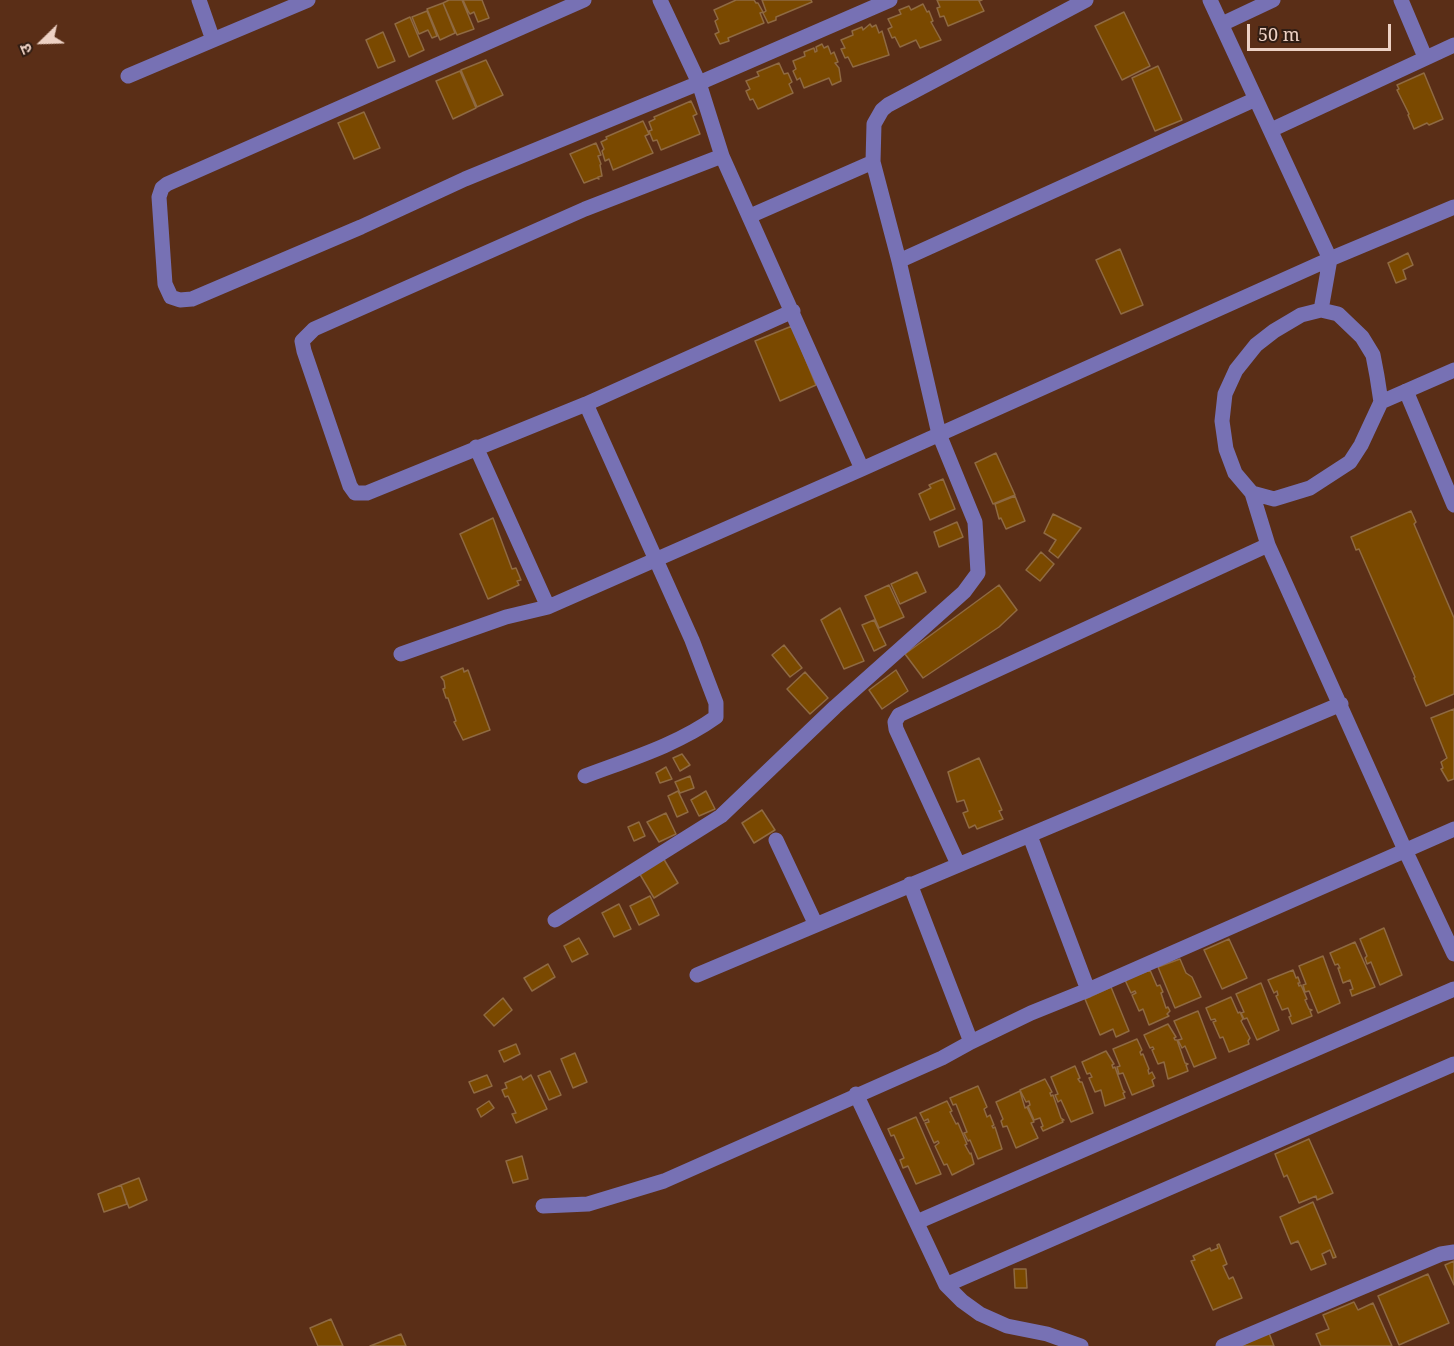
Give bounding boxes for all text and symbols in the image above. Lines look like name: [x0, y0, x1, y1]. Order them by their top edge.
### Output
north arrow: [12, 12, 72, 72]
scale bar: [1250, 12, 1394, 50]
text: 50 m: [1258, 22, 1300, 46]
text: उ: [13, 40, 37, 58]

